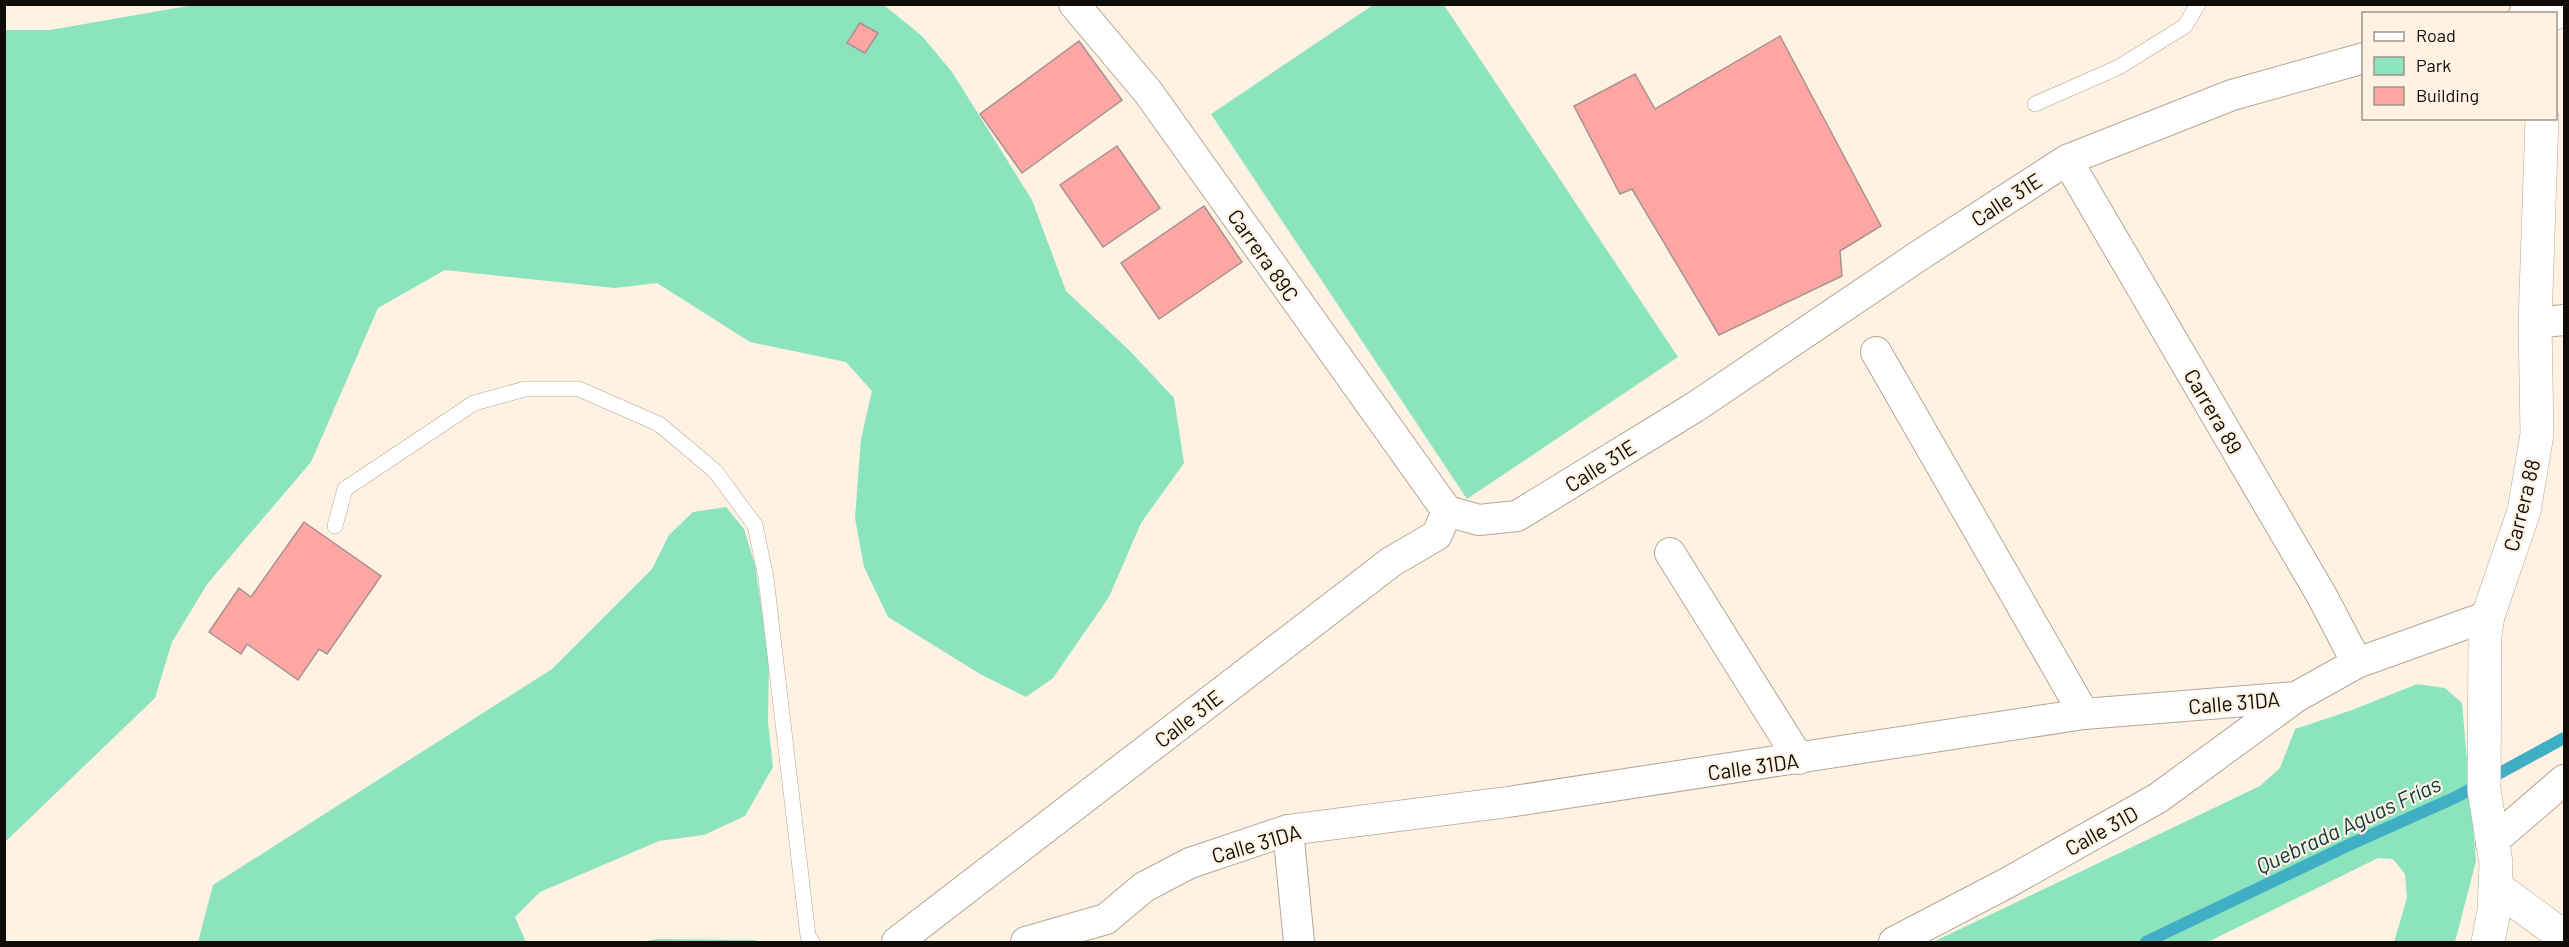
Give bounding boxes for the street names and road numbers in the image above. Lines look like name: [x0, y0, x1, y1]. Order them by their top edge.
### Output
street label: Calle 31E: [1966, 167, 2046, 231]
street label: Carrera 89C: [1223, 204, 1305, 306]
street label: Carrera 89: [2180, 364, 2248, 458]
street label: Calle 31E: [1560, 433, 1640, 497]
street label: Carrera 88: [2497, 456, 2545, 554]
street label: Calle 31E: [1149, 684, 1227, 752]
street label: Calle 31DA: [2187, 686, 2281, 718]
street label: Calle 31DA: [1706, 747, 1800, 785]
street label: Calle 31D: [2060, 800, 2142, 860]
street label: Calle 31DA: [1209, 818, 1304, 868]

